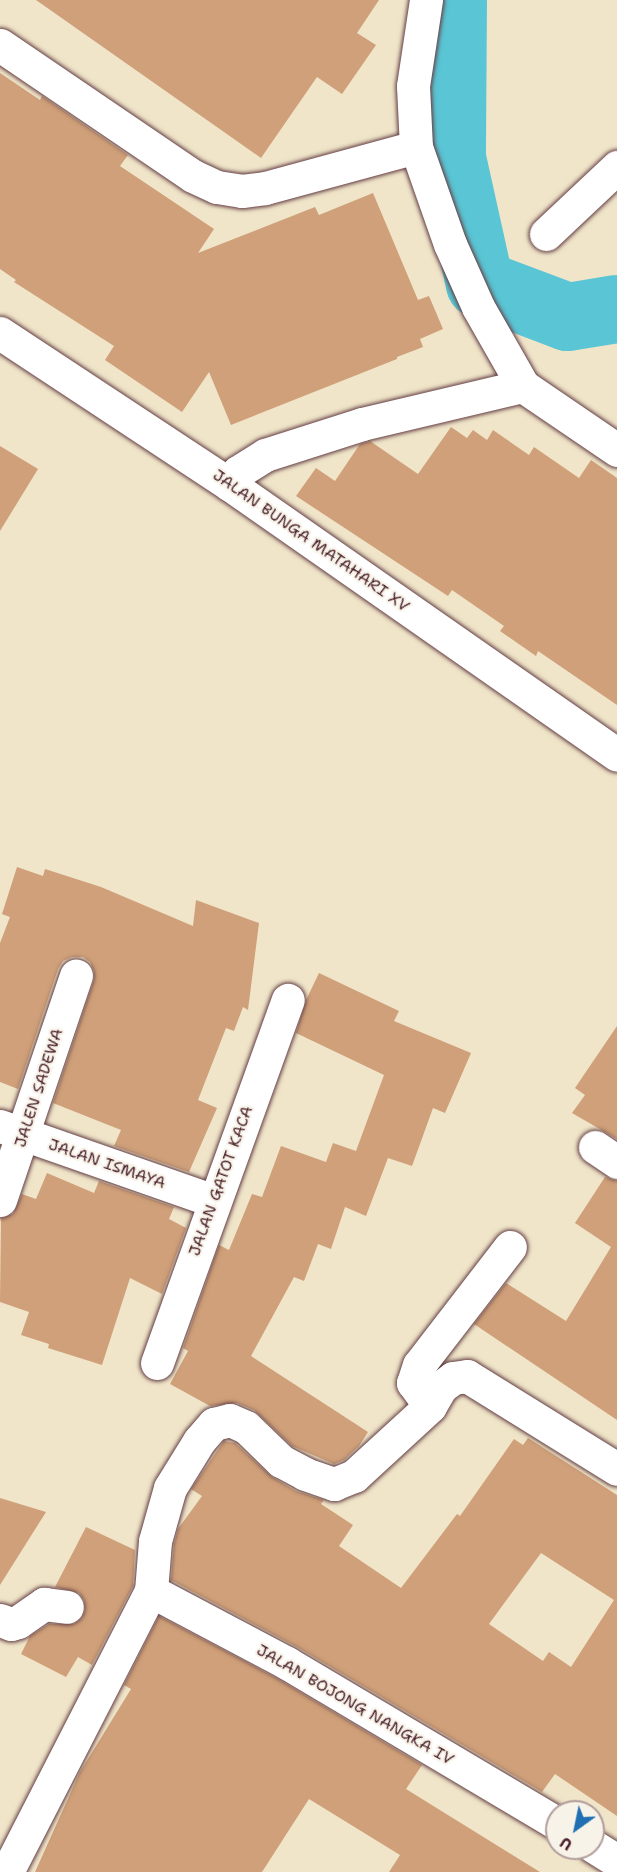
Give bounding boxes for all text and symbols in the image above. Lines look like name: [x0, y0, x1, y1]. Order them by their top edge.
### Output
street label: JALAN BUNGA MATAHARI XV: [209, 466, 413, 616]
street label: JALEN SADEWA: [11, 1026, 67, 1150]
street label: JALAN GATOT KACA: [185, 1103, 257, 1259]
street label: JALAN ISMAYA: [46, 1135, 168, 1193]
street label: JALAN BOJONG NANGKA IV: [253, 1641, 457, 1769]
north arrow: [545, 1800, 605, 1860]
text: U: [556, 1832, 576, 1856]

